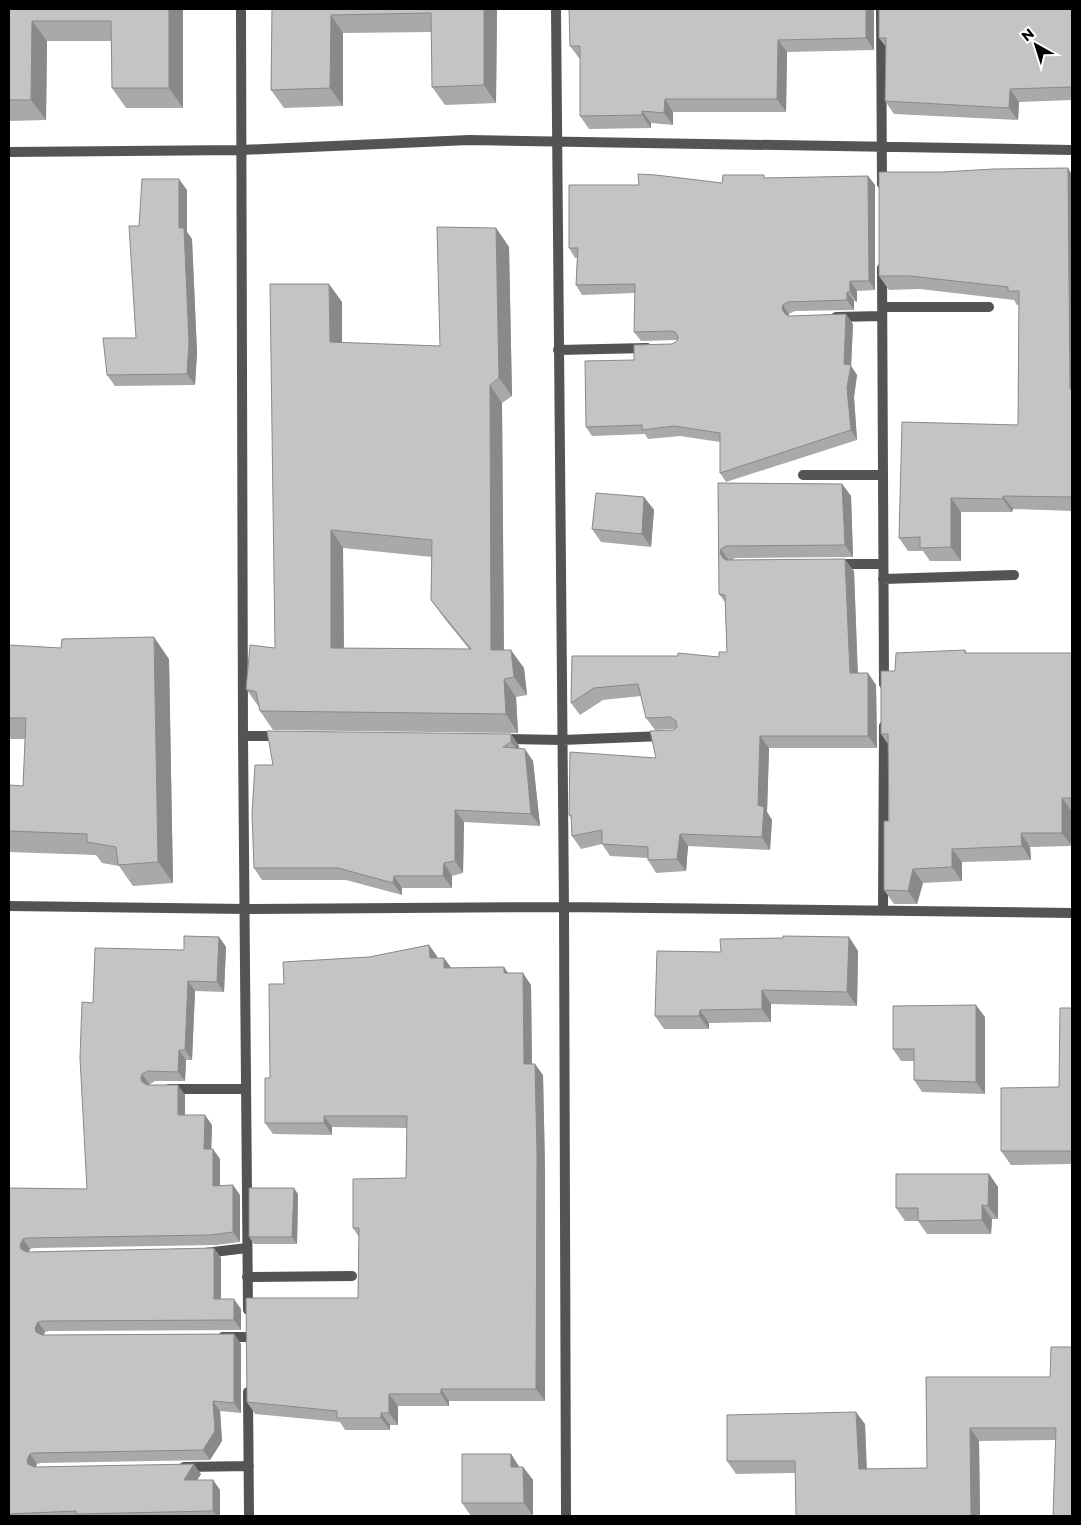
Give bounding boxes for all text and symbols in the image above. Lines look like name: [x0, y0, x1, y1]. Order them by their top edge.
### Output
north arrow: [1011, 20, 1061, 70]
text: N: [1018, 24, 1038, 45]

